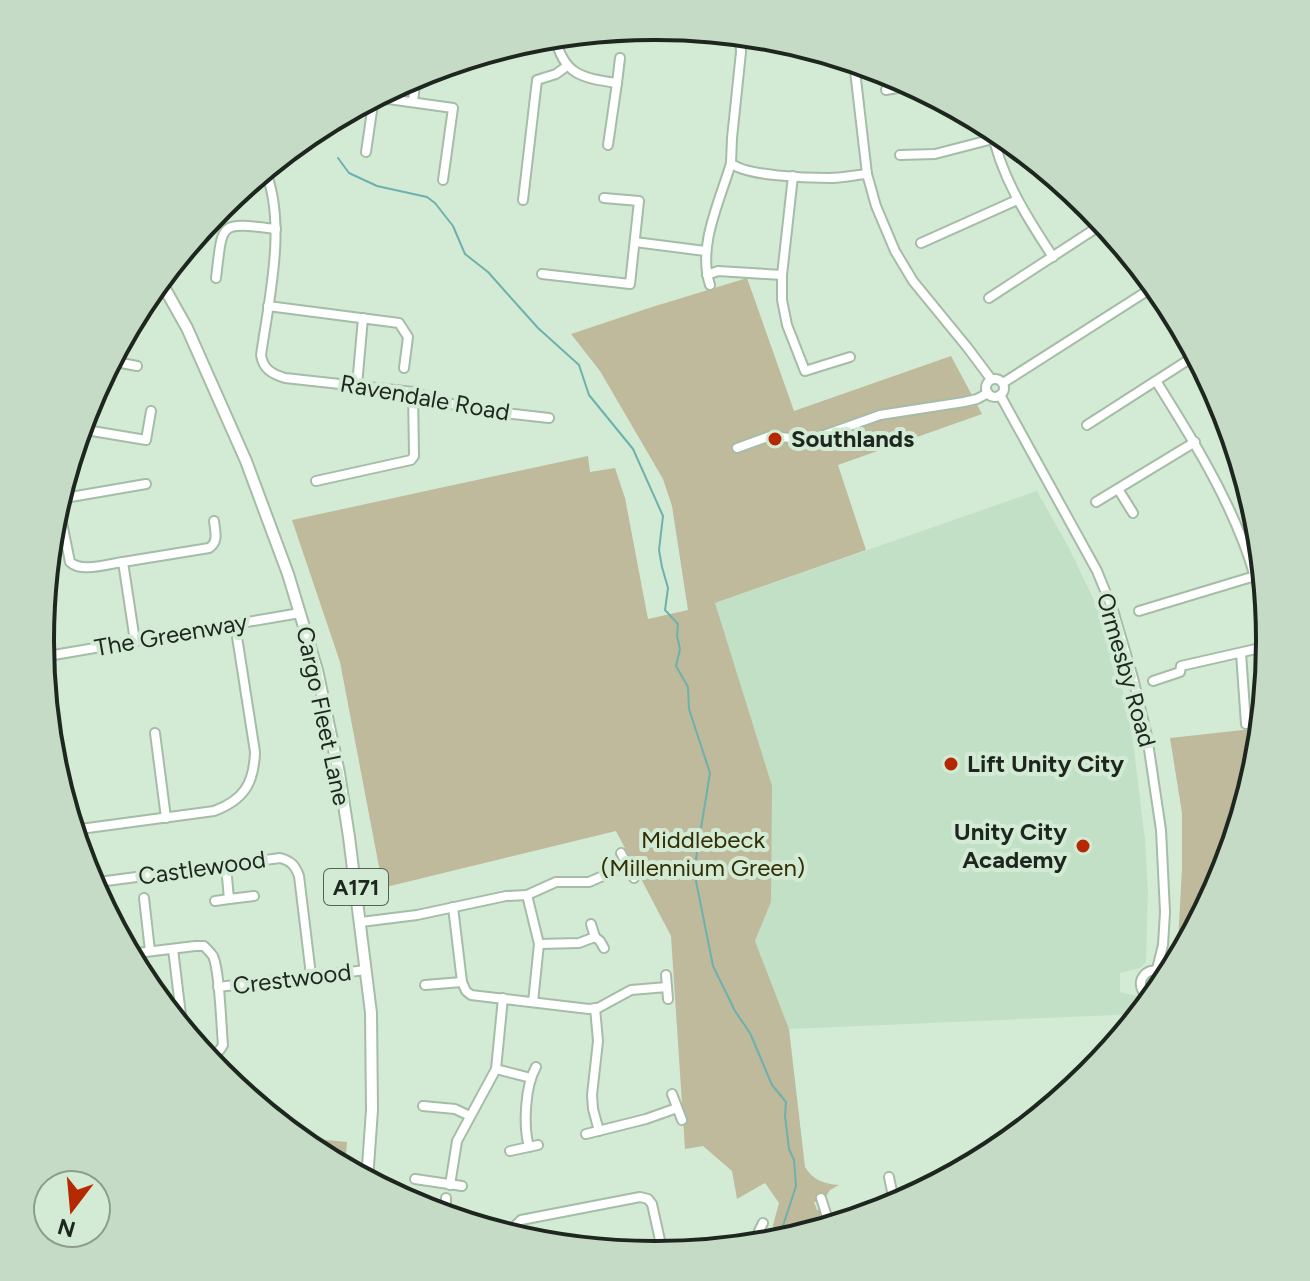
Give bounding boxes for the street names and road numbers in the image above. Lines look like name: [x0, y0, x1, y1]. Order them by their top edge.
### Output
street label: Ravendale Road: [338, 368, 512, 427]
street label: Ormesby Road: [1091, 589, 1162, 750]
street label: The Greenway: [92, 607, 250, 662]
street label: Cargo Fleet Lane: [290, 624, 357, 808]
street label: Castlewood: [136, 844, 267, 891]
road number: A171: [324, 869, 388, 905]
street label: Crestwood: [231, 957, 353, 1000]

